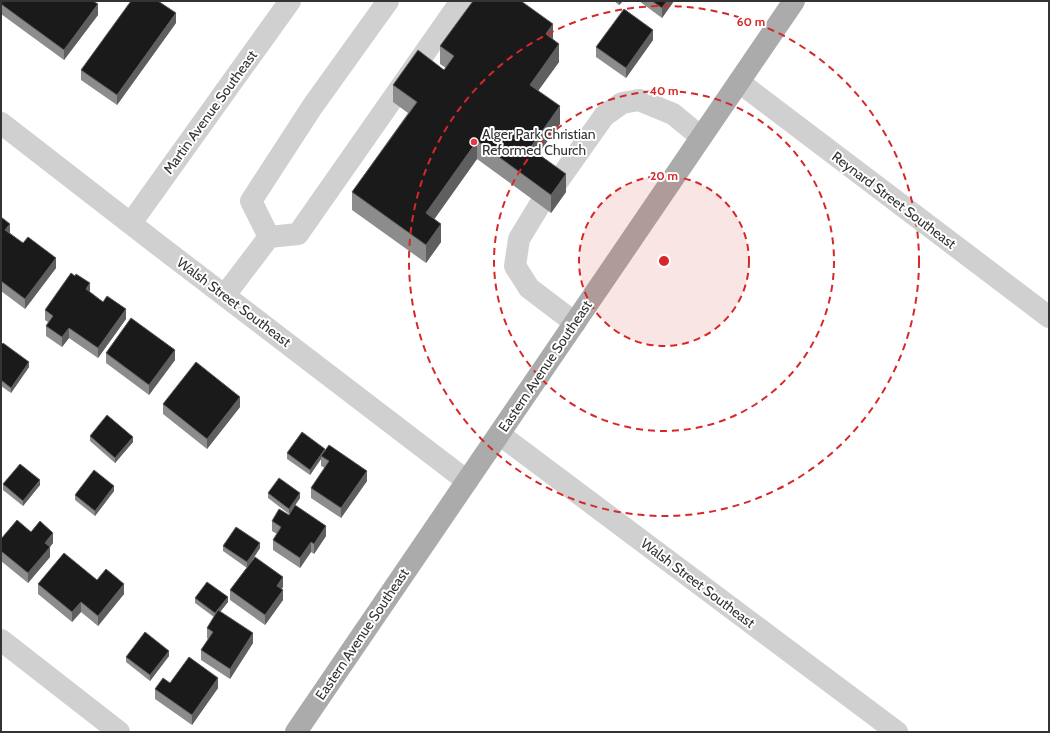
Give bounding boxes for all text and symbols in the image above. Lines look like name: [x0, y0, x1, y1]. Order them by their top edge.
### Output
text: 60 m: [737, 14, 765, 29]
street label: Martin Avenue Southeast: [159, 46, 261, 177]
text: 40 m: [649, 83, 679, 98]
place label: Alger Park Christian Reformed Church: [482, 125, 596, 159]
marker: Alger Park Christian Reformed Church: [469, 137, 479, 147]
street label: Reynard Street Southeast: [828, 147, 960, 253]
text: 20 m: [650, 168, 678, 183]
street label: Walsh Street Southeast: [173, 253, 295, 351]
centre of rings: [657, 254, 671, 268]
street label: Eastern Avenue Southeast: [494, 296, 596, 435]
street label: Walsh Street Southeast: [637, 534, 759, 632]
street label: Eastern Avenue Southeast: [311, 564, 413, 703]

